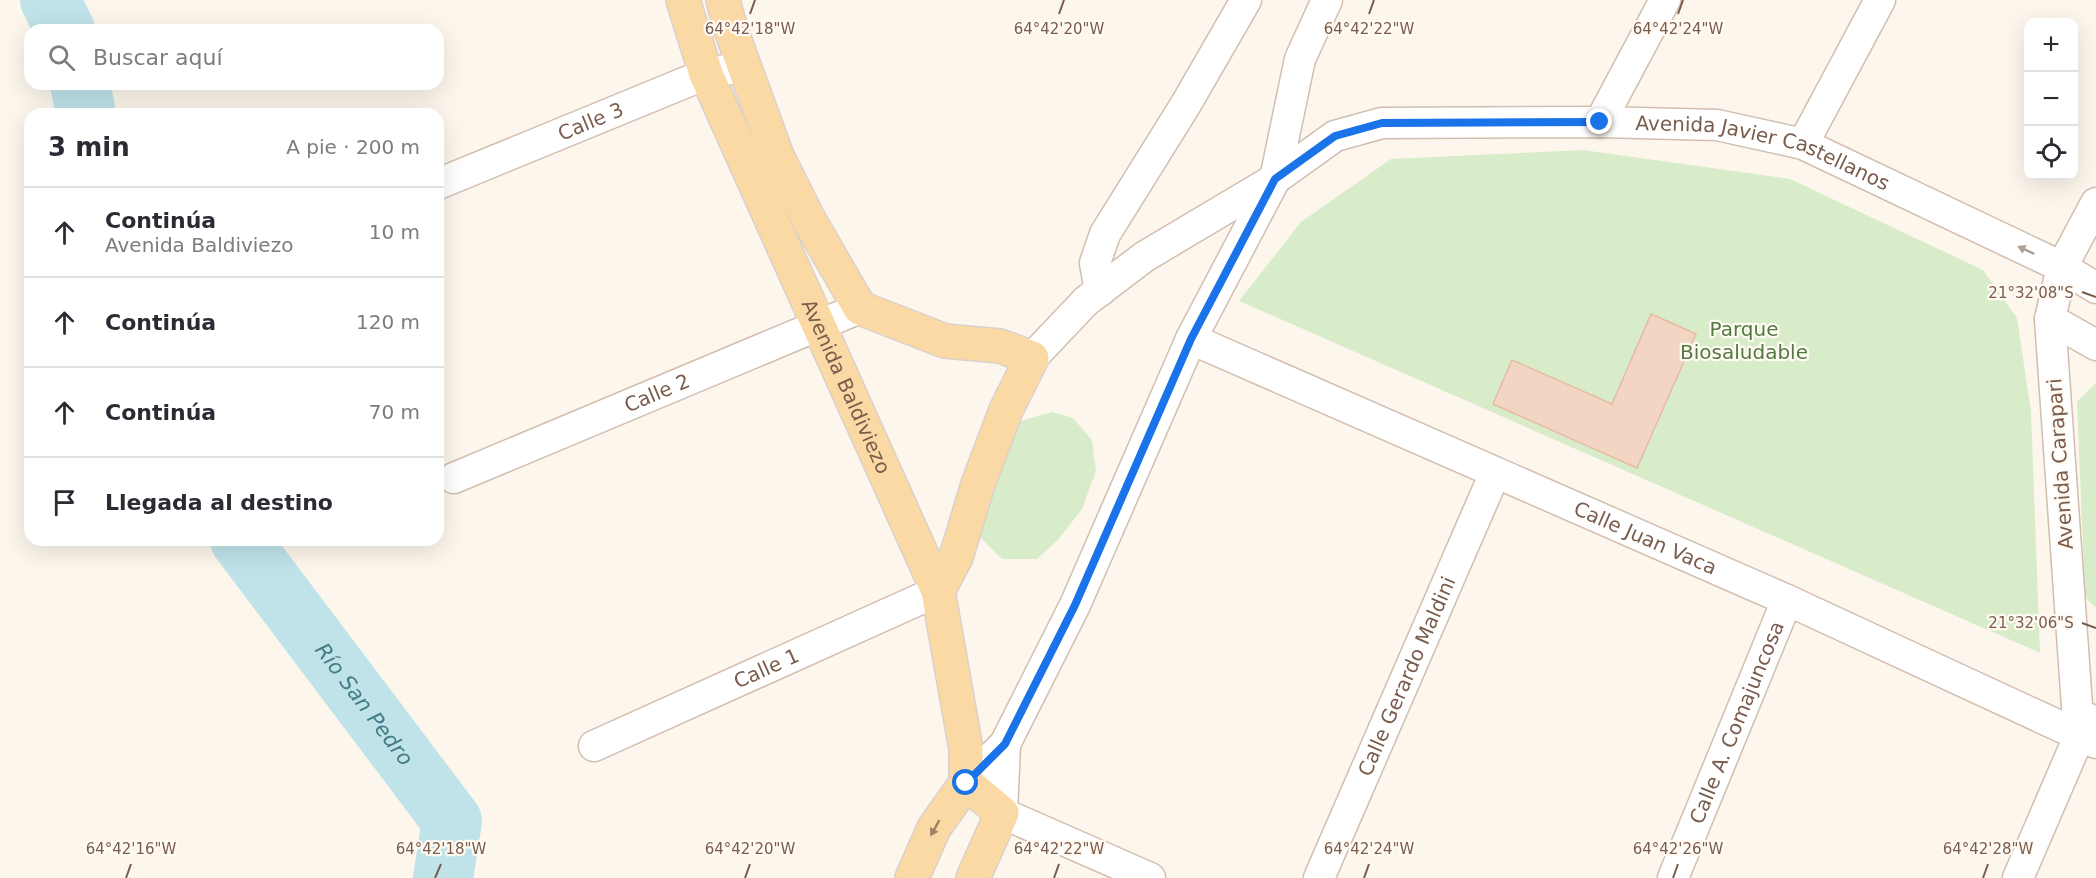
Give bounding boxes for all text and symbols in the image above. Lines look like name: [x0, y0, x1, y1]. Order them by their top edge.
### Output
map controls: [2024, 18, 2078, 180]
button: +: [2024, 18, 2078, 72]
text: 64°42'18"W: [705, 20, 795, 38]
text: 64°42'20"W: [1014, 20, 1104, 38]
text: 64°42'22"W: [1324, 20, 1414, 38]
text: 64°42'24"W: [1633, 20, 1723, 38]
search box: [24, 24, 444, 90]
icon: search: [45, 41, 78, 74]
text: Buscar aquí: [93, 45, 223, 70]
button: −: [2024, 72, 2078, 126]
street label: Calle 3: [554, 97, 627, 146]
route end: [1586, 108, 1612, 134]
street label: Avenida Javier Castellanos: [1635, 111, 1894, 195]
button: locate: [2024, 126, 2078, 180]
text: 3 min: [48, 132, 130, 162]
text: A pie · 200 m: [286, 135, 420, 159]
text: Continúa: [105, 208, 216, 233]
icon: ahead: [48, 216, 81, 249]
text: 10 m: [369, 220, 420, 244]
text: Avenida Baldiviezo: [105, 233, 293, 257]
one-way arrow: [2017, 246, 2034, 255]
text: 21°32'08"S: [1988, 284, 2074, 302]
street label: Avenida Baldiviezo: [797, 296, 896, 477]
icon: ahead: [48, 306, 81, 339]
text: Continúa: [105, 310, 216, 335]
text: 120 m: [356, 310, 420, 334]
park label: Parque Biosaludable: [1680, 317, 1808, 364]
street label: Calle 2: [621, 369, 693, 417]
street label: Avenida Carapari: [2042, 378, 2078, 550]
icon: ahead: [48, 396, 81, 429]
text: Continúa: [105, 400, 216, 425]
text: 70 m: [369, 400, 420, 424]
icon: arrive: [48, 486, 81, 519]
text: Llegada al destino: [105, 490, 333, 515]
street label: Calle Juan Vaca: [1570, 496, 1721, 580]
street label: Calle Gerardo Maldini: [1353, 573, 1461, 780]
text: 21°32'06"S: [1988, 614, 2074, 632]
street label: Calle A. Comajuncosa: [1684, 618, 1789, 827]
water label: Río San Pedro: [310, 639, 418, 770]
street label: Calle 1: [730, 643, 803, 693]
route start: [952, 769, 978, 795]
one-way arrow: [930, 820, 940, 837]
text: 64°42'16"W: [86, 840, 176, 858]
text: 64°42'18"W: [396, 840, 486, 858]
text: 64°42'20"W: [705, 840, 795, 858]
text: 64°42'22"W: [1014, 840, 1104, 858]
text: 64°42'24"W: [1324, 840, 1414, 858]
text: 64°42'26"W: [1633, 840, 1723, 858]
text: 64°42'28"W: [1943, 840, 2033, 858]

